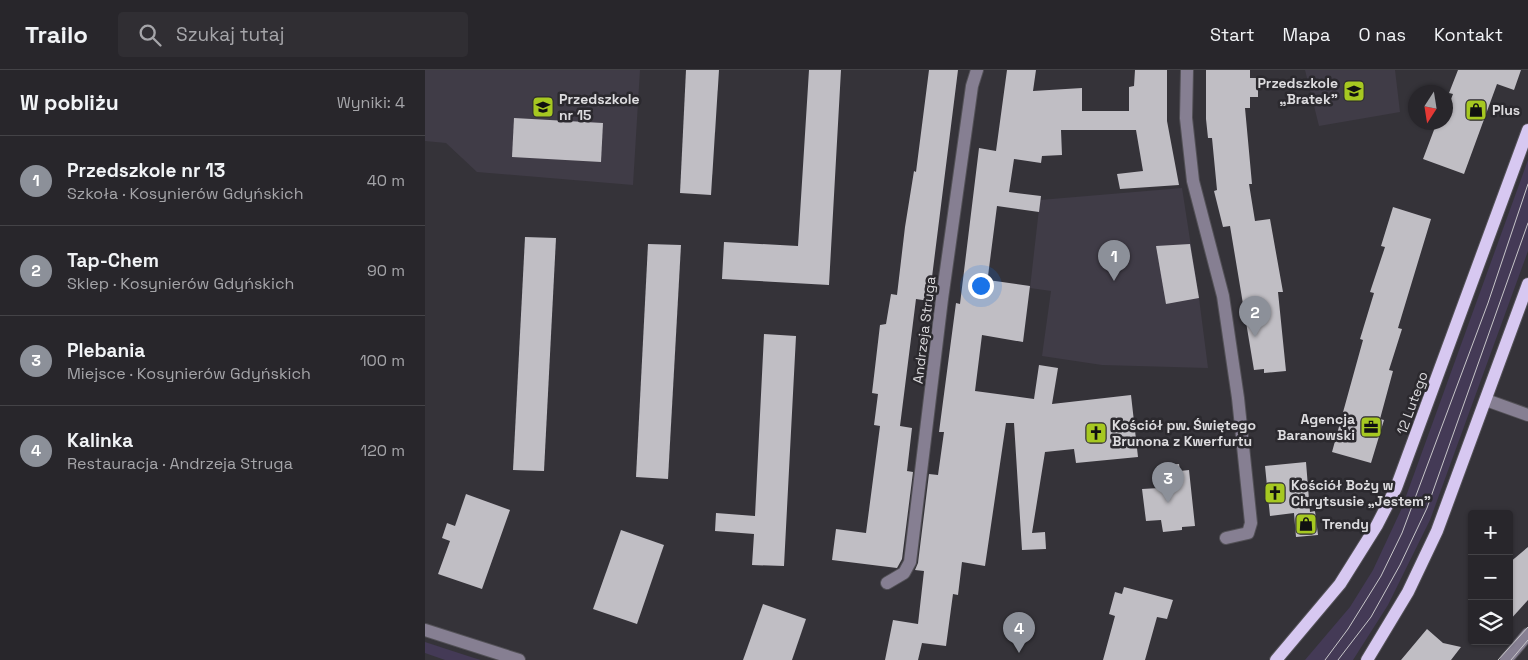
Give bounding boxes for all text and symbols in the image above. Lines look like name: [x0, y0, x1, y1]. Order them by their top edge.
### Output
search box: [118, 12, 468, 57]
text: Trailo: [25, 19, 88, 50]
icon: search: [136, 21, 164, 49]
text: Szukaj tutaj: [176, 22, 284, 47]
text: Start: [1210, 23, 1255, 46]
text: Mapa: [1283, 23, 1330, 46]
text: O nas: [1358, 23, 1406, 46]
text: Kontakt: [1434, 23, 1503, 46]
place label: Przedszkole „Bratek”: [1257, 74, 1338, 108]
school or university icon: Przedszkole „Bratek”: [1342, 79, 1366, 103]
north arrow: [1408, 85, 1453, 130]
text: W pobliżu: [20, 89, 119, 116]
place label: Przedszkole nr 15: [559, 90, 640, 124]
text: Wyniki: 4: [337, 92, 405, 113]
school or university icon: Przedszkole nr 15: [531, 95, 555, 119]
shop icon: Plus: [1464, 98, 1488, 122]
place label: Plus: [1492, 101, 1520, 119]
text: Przedszkole nr 13: [67, 158, 225, 183]
text: 1: [32, 170, 40, 191]
text: 40 m: [367, 170, 405, 191]
text: Szkoła · Kosynierów Gdyńskich: [67, 183, 304, 204]
pin: 1: [1098, 240, 1130, 281]
text: Tap-Chem: [67, 248, 159, 273]
text: 2: [31, 260, 41, 281]
text: 90 m: [367, 260, 405, 281]
text: Sklep · Kosynierów Gdyńskich: [67, 273, 294, 294]
your location: [968, 273, 994, 299]
street label: Andrzeja Struga: [908, 275, 940, 385]
pin: 2: [1239, 296, 1271, 337]
text: Plebania: [67, 338, 145, 363]
text: 3: [31, 350, 41, 371]
text: 100 m: [360, 350, 405, 371]
text: Miejsce · Kosynierów Gdyńskich: [67, 363, 311, 384]
street label: 12 Lutego: [1392, 369, 1432, 437]
place label: Agencja Baranowski: [1277, 410, 1355, 444]
office icon: Agencja Baranowski: [1359, 415, 1383, 439]
place label: Kościół pw. Świętego Brunona z Kwerfurtu: [1112, 416, 1256, 450]
church icon: Kościół pw. Świętego Brunona z Kwerfurtu: [1084, 421, 1108, 445]
text: Kalinka: [67, 428, 133, 453]
text: 4: [31, 440, 41, 461]
text: 120 m: [361, 440, 405, 461]
text: Restauracja · Andrzeja Struga: [67, 453, 293, 474]
pin: 3: [1152, 462, 1184, 503]
place label: Kościół Boży w Chrytsusie „Jestem”: [1291, 476, 1431, 510]
church icon: Kościół Boży w Chrytsusie „Jestem”: [1263, 481, 1287, 505]
map controls: [1468, 510, 1513, 645]
button: +: [1468, 510, 1513, 555]
shop icon: Trendy: [1294, 512, 1318, 536]
place label: Trendy: [1322, 515, 1369, 533]
button: −: [1468, 555, 1513, 600]
button: layers: [1468, 600, 1513, 645]
pin: 4: [1003, 612, 1035, 653]

